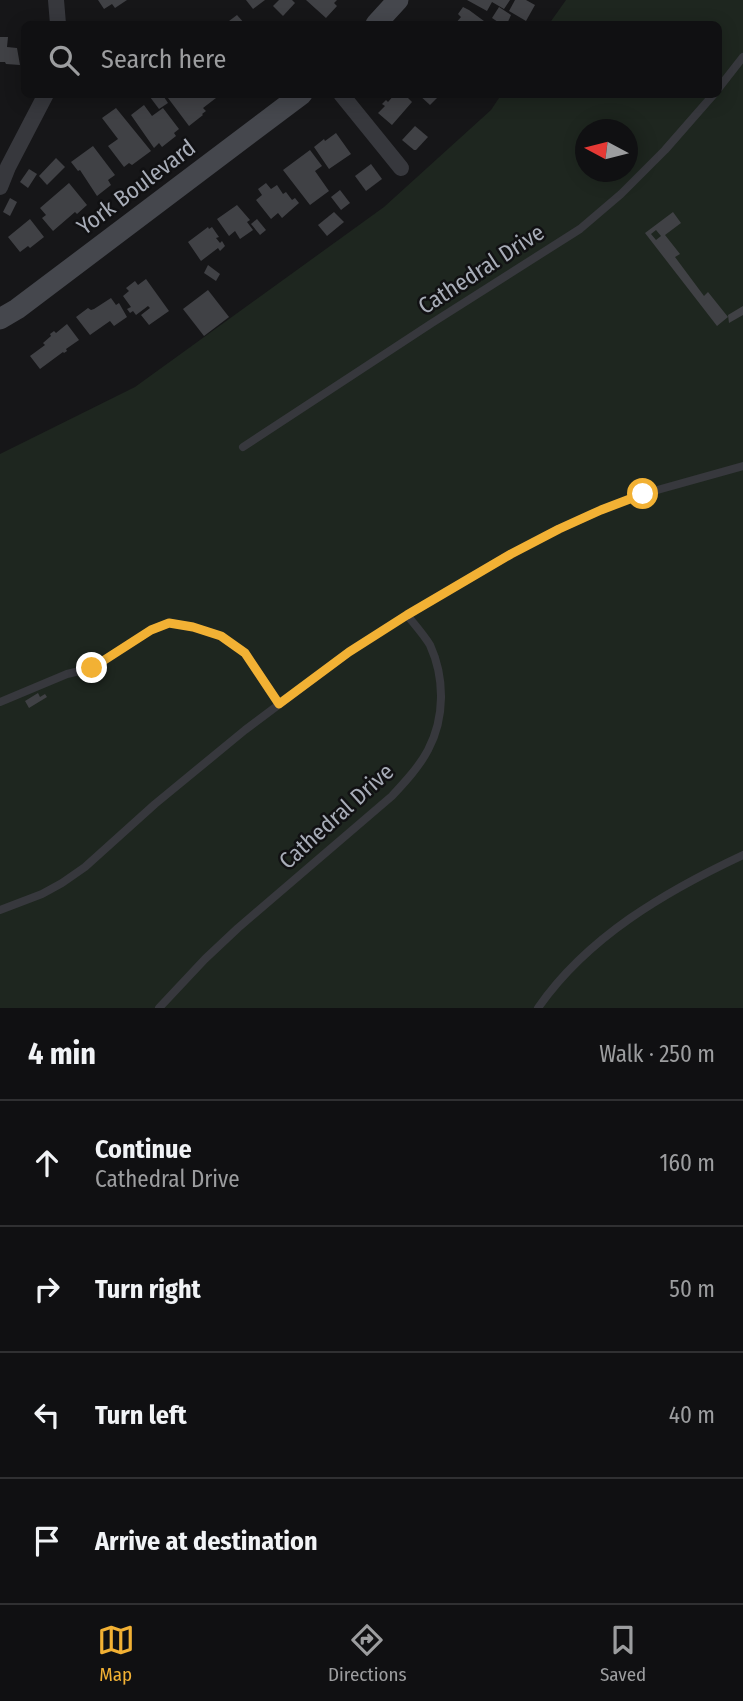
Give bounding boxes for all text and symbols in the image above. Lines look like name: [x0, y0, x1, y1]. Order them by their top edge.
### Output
search box: [21, 21, 722, 98]
icon: search: [45, 41, 83, 79]
text: Search here: [101, 44, 226, 75]
north arrow: [575, 119, 638, 182]
street label: York Boulevard: [71, 133, 201, 241]
street label: Cathedral Drive: [413, 218, 549, 320]
route start: [627, 478, 658, 509]
route end: [76, 652, 107, 683]
street label: Cathedral Drive: [273, 757, 399, 875]
text: 4 min: [28, 1036, 96, 1072]
text: Walk · 250 m: [599, 1040, 715, 1068]
text: Continue: [95, 1134, 192, 1165]
icon: ahead: [28, 1144, 66, 1182]
text: 160 m: [660, 1149, 715, 1177]
text: Cathedral Drive: [95, 1165, 240, 1193]
icon: right: [28, 1270, 66, 1308]
text: Turn right: [95, 1274, 201, 1305]
text: 50 m: [669, 1275, 715, 1303]
icon: left: [28, 1396, 66, 1434]
text: Turn left: [95, 1400, 187, 1431]
text: 40 m: [669, 1401, 715, 1429]
icon: arrive: [28, 1522, 66, 1560]
text: Arrive at destination: [95, 1526, 318, 1557]
tab: Map: [97, 1621, 135, 1686]
tab: Directions: [328, 1621, 407, 1686]
tab: Saved: [600, 1621, 646, 1686]

